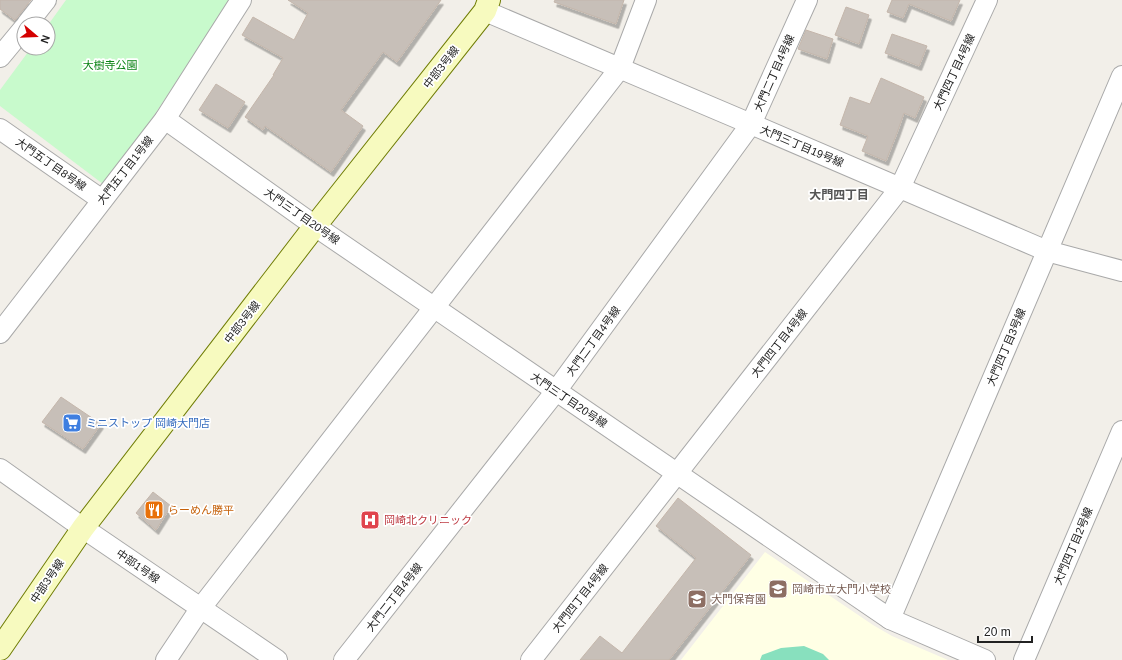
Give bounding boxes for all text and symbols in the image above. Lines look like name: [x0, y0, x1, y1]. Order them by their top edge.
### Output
north arrow: [16, 16, 56, 56]
street label: 大門四丁目4号線: [931, 32, 977, 112]
street label: 大門二丁目4号線: [752, 33, 796, 113]
text: N: [38, 34, 52, 45]
street label: 中部3号線: [421, 44, 461, 90]
park label: 大樹寺公園: [83, 59, 138, 71]
street label: 大門三丁目19号線: [759, 123, 845, 169]
street label: 大門五丁目1号線: [95, 134, 155, 206]
street label: 大門五丁目8号線: [14, 135, 88, 193]
street label: 大門三丁目20号線: [262, 185, 342, 247]
district label: 大門四丁目: [809, 188, 869, 202]
street label: 中部3号線: [222, 299, 262, 345]
street label: 大門二丁目4号線: [564, 304, 622, 378]
street label: 大門四丁目3号線: [984, 306, 1028, 388]
street label: 大門四丁目4号線: [749, 307, 809, 379]
street label: 大門三丁目20号線: [529, 370, 609, 430]
supermarket icon: ミニストップ 岡崎大門店: [61, 412, 83, 434]
place label: ミニストップ 岡崎大門店: [86, 417, 210, 429]
restaurant icon: らーめん勝平: [143, 499, 165, 521]
place label: らーめん勝平: [168, 504, 234, 516]
street label: 大門四丁目2号線: [1051, 505, 1095, 587]
hospital icon: 岡崎北クリニック: [359, 509, 381, 531]
place label: 岡崎北クリニック: [384, 514, 472, 526]
street label: 中部1号線: [114, 547, 162, 585]
street label: 中部3号線: [28, 557, 66, 605]
street label: 大門二丁目4号線: [364, 561, 424, 633]
street label: 大門四丁目4号線: [550, 562, 610, 634]
school or university icon: 岡崎市立大門小学校: [767, 578, 789, 600]
place label: 岡崎市立大門小学校: [792, 583, 891, 595]
school or university icon: 大門保育園: [686, 588, 708, 610]
place label: 大門保育園: [711, 593, 766, 605]
scale bar: [978, 618, 1032, 644]
text: 20 m: [984, 625, 1011, 639]

